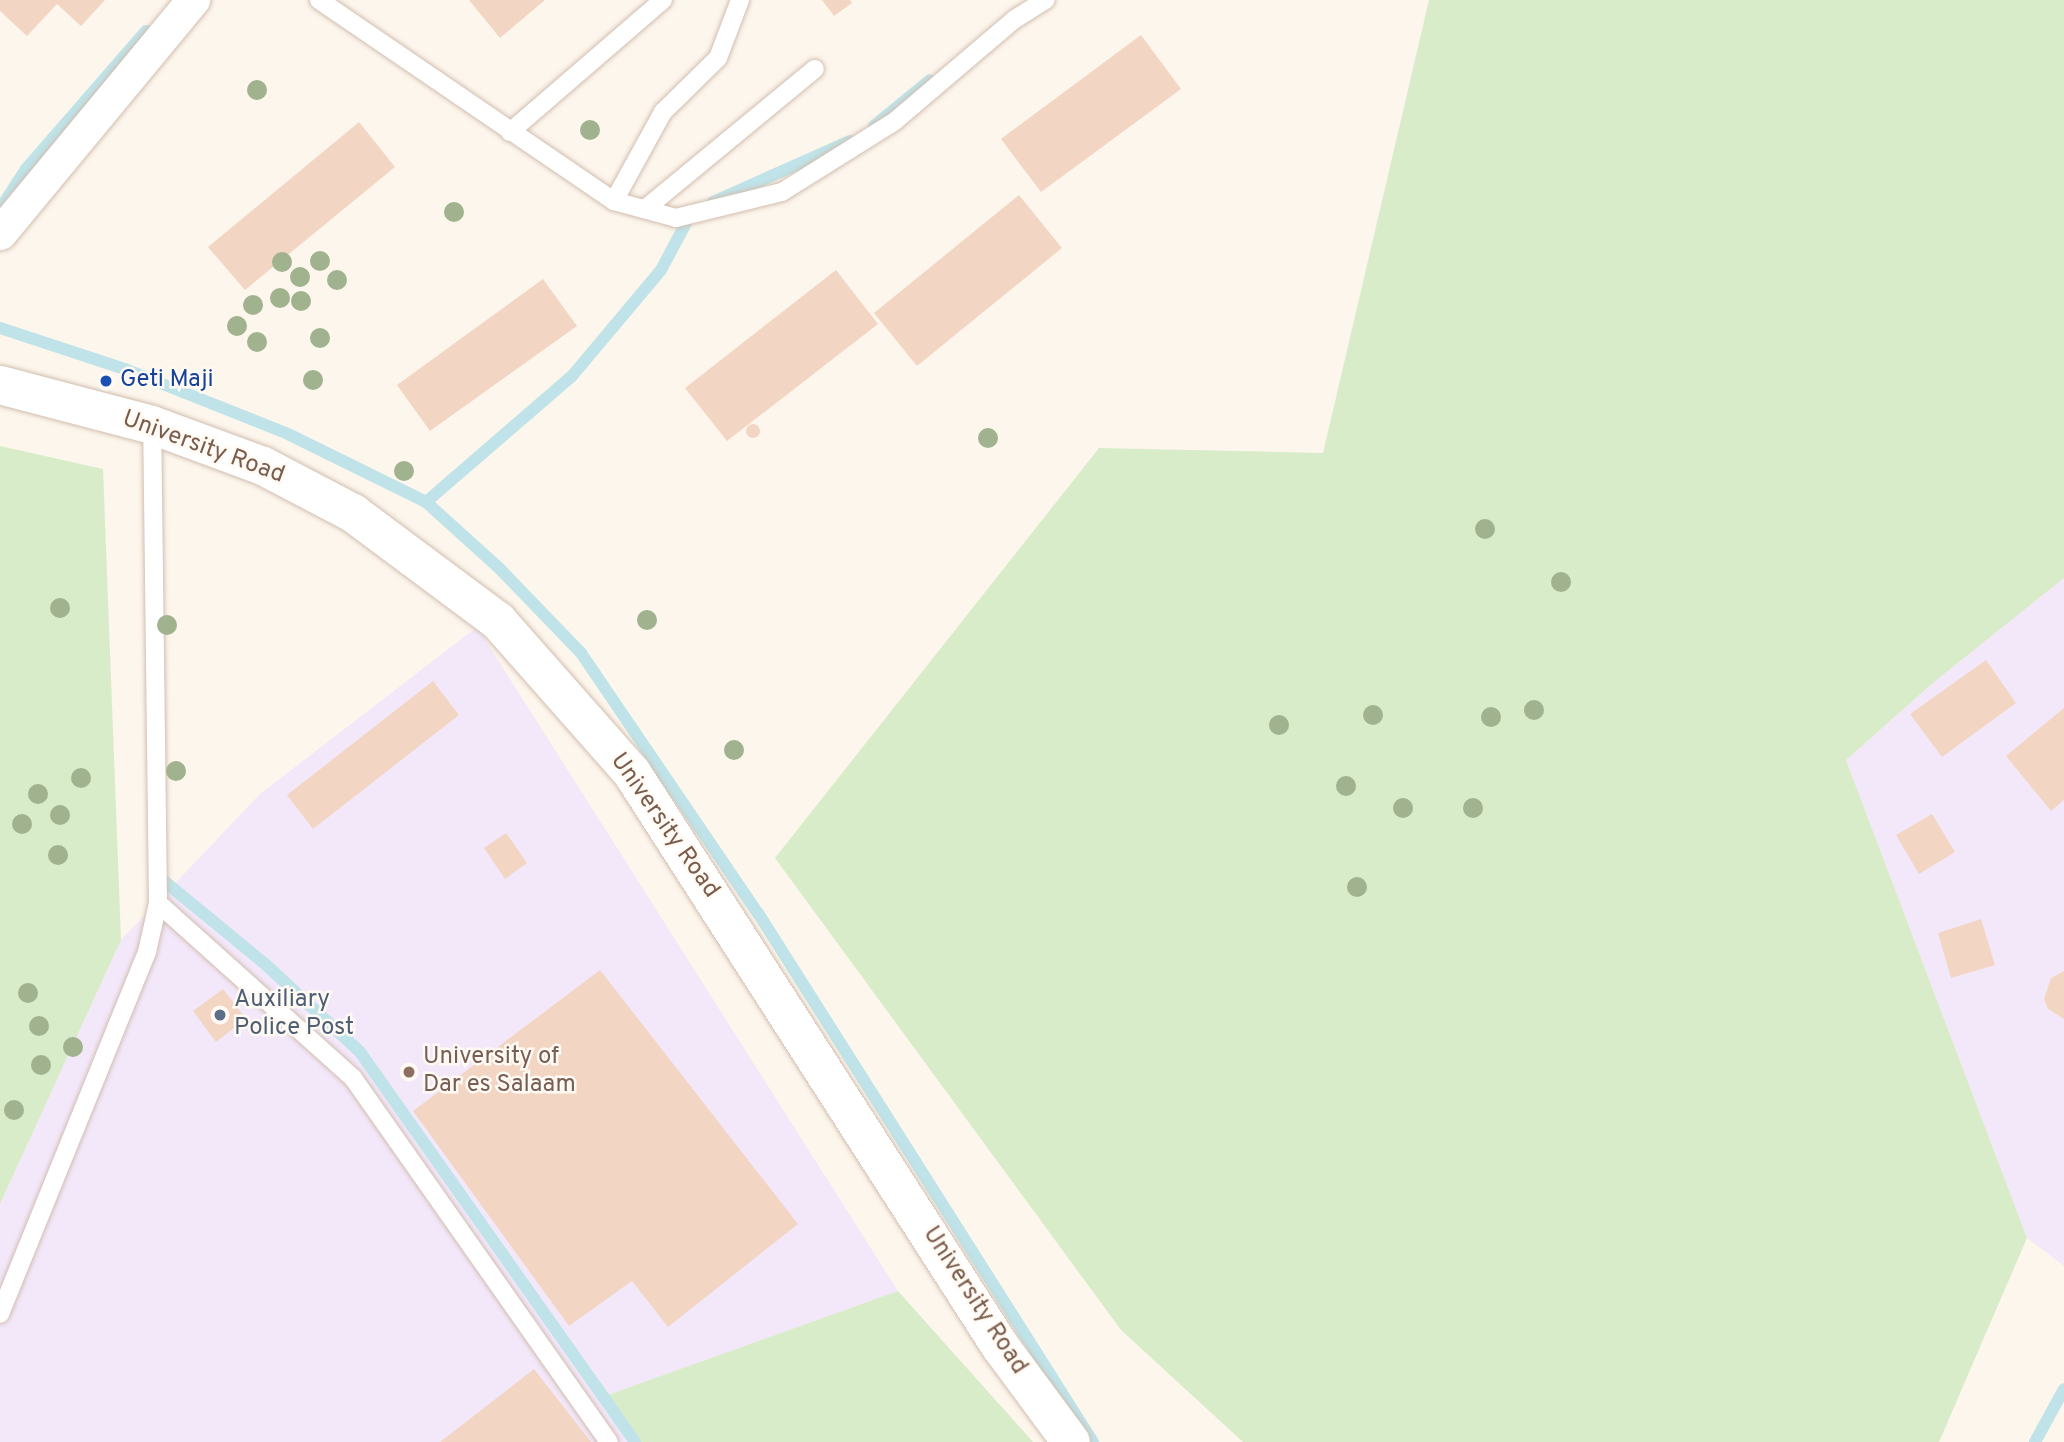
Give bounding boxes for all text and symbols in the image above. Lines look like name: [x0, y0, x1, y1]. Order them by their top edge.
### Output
place label: Geti Maji: [120, 367, 214, 395]
marker: Geti Maji: [98, 373, 114, 389]
street label: University Road: [118, 405, 288, 491]
street label: University Road: [603, 748, 725, 904]
place label: Auxiliary Police Post: [234, 987, 354, 1043]
marker: Auxiliary Police Post: [212, 1007, 228, 1023]
place label: University of Dar es Salaam: [423, 1044, 576, 1100]
marker: University of Dar es Salaam: [401, 1064, 417, 1080]
street label: University Road: [916, 1222, 1032, 1380]

